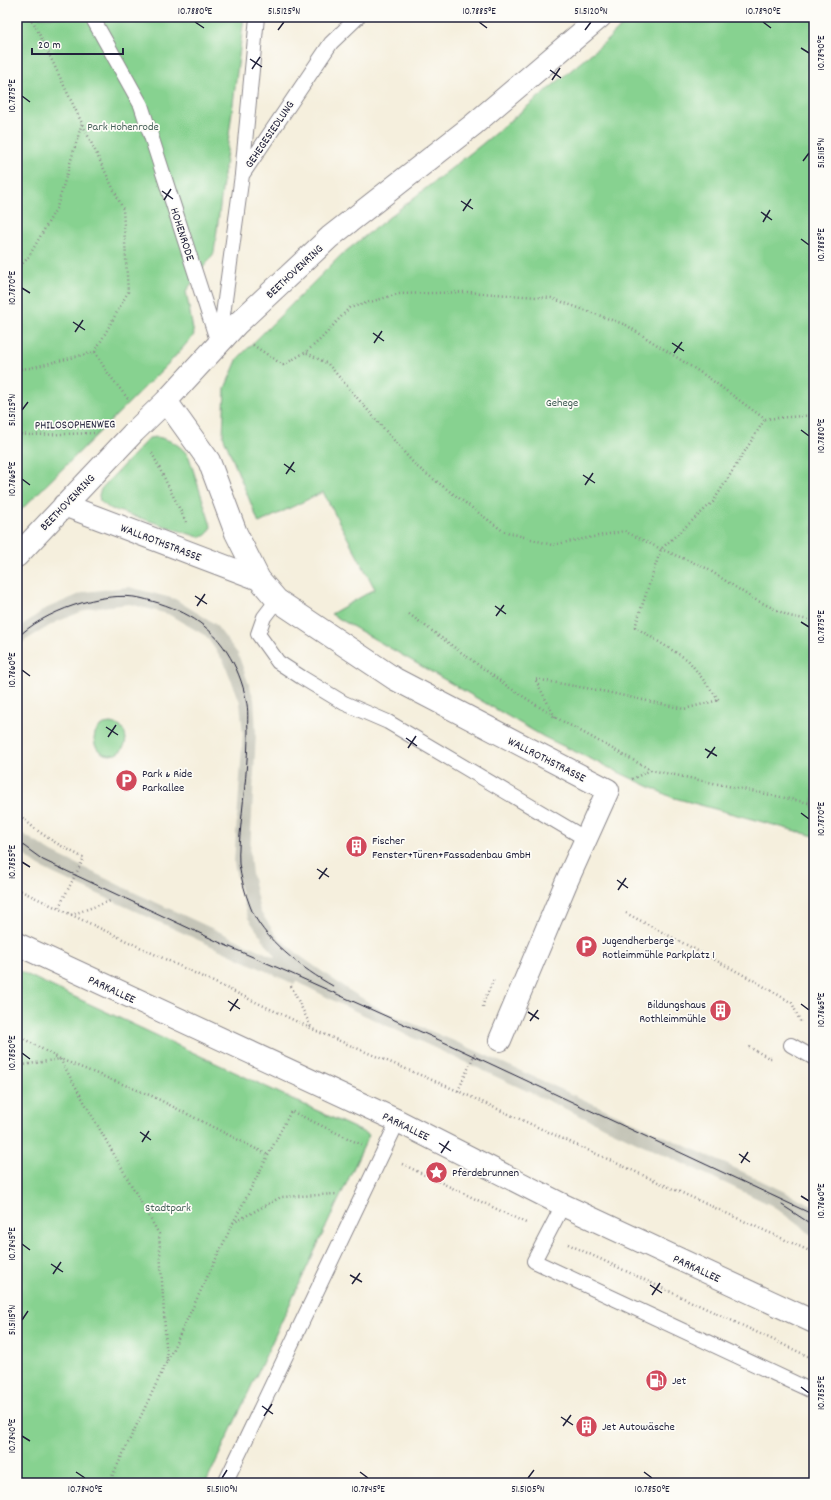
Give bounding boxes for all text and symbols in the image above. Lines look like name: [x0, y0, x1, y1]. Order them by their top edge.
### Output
text: 10.7880°E: [178, 5, 213, 19]
text: 51.5125°N: [268, 5, 300, 19]
text: 10.7885°E: [462, 5, 496, 19]
text: 51.5120°N: [574, 5, 608, 19]
text: 10.7890°E: [746, 5, 781, 19]
scale bar: [32, 30, 123, 56]
text: 10.7890°E: [815, 35, 829, 70]
text: 20 m: [38, 37, 61, 54]
text: 10.7875°E: [6, 79, 20, 113]
street label: GEHEGESIEDLUNG: [241, 98, 299, 172]
park label: Park Hohenrode: [87, 119, 159, 136]
text: 51.5115°N: [815, 138, 829, 168]
street label: HOHENRODE: [165, 206, 198, 264]
text: 10.7885°E: [815, 228, 829, 262]
street label: BEETHOVENRING: [262, 241, 328, 303]
text: 10.7870°E: [6, 270, 20, 305]
text: 51.5125°N: [6, 394, 20, 426]
park label: Gehege: [546, 395, 578, 412]
street label: PHILOSOPHENWEG: [35, 416, 115, 435]
text: 10.7880°E: [815, 418, 829, 453]
text: 10.7865°E: [6, 461, 20, 496]
street label: BEETHOVENRING: [37, 471, 100, 535]
street label: WALLROTHSTRASSE: [118, 520, 204, 567]
text: 10.7875°E: [815, 610, 829, 644]
text: 10.7860°E: [6, 652, 20, 688]
street label: WALLROTHSTRASSE: [504, 733, 589, 788]
place label: Park & Ride Parkallee: [142, 766, 192, 797]
parking icon: Park & Ride Parkallee: [114, 767, 140, 793]
text: 10.7870°E: [815, 801, 829, 836]
place label: Fischer Fenster+Türen+Fassadenbau GmbH: [372, 833, 531, 864]
building icon: Fischer Fenster+Türen+Fassadenbau GmbH: [344, 834, 370, 860]
text: 10.7855°E: [6, 844, 20, 879]
place label: Jugendherberge Rotleimmühle Parkplatz 1: [602, 933, 715, 964]
parking icon: Jugendherberge Rotleimmühle Parkplatz 1: [574, 934, 600, 960]
street label: PARKALLEE: [85, 972, 138, 1009]
text: 10.7865°E: [815, 992, 829, 1027]
place label: Bildungshaus Rothleimmühle: [639, 997, 706, 1028]
building icon: Bildungshaus Rothleimmühle: [708, 998, 734, 1024]
text: 10.7850°E: [6, 1035, 20, 1070]
street label: PARKALLEE: [379, 1109, 432, 1146]
place icon: Pferdebrunnen: [423, 1159, 449, 1185]
place label: Pferdebrunnen: [452, 1165, 520, 1182]
text: 10.7860°E: [815, 1183, 829, 1219]
park label: Stadtpark: [145, 1200, 191, 1217]
text: 10.7845°E: [6, 1227, 20, 1261]
street label: PARKALLEE: [670, 1251, 723, 1288]
text: 51.5115°N: [6, 1305, 20, 1335]
fuel station icon: Jet: [644, 1367, 670, 1393]
place label: Jet: [672, 1373, 687, 1390]
text: 10.7855°E: [815, 1375, 829, 1410]
building icon: Jet Autowäsche: [574, 1413, 600, 1439]
text: 10.7840°E: [6, 1418, 20, 1453]
place label: Jet Autowäsche: [602, 1419, 675, 1436]
text: 10.7840°E: [68, 1483, 103, 1497]
text: 51.5110°N: [206, 1483, 238, 1497]
text: 10.7845°E: [351, 1483, 385, 1497]
text: 51.5105°N: [511, 1483, 545, 1497]
text: 10.7850°E: [635, 1483, 670, 1497]

